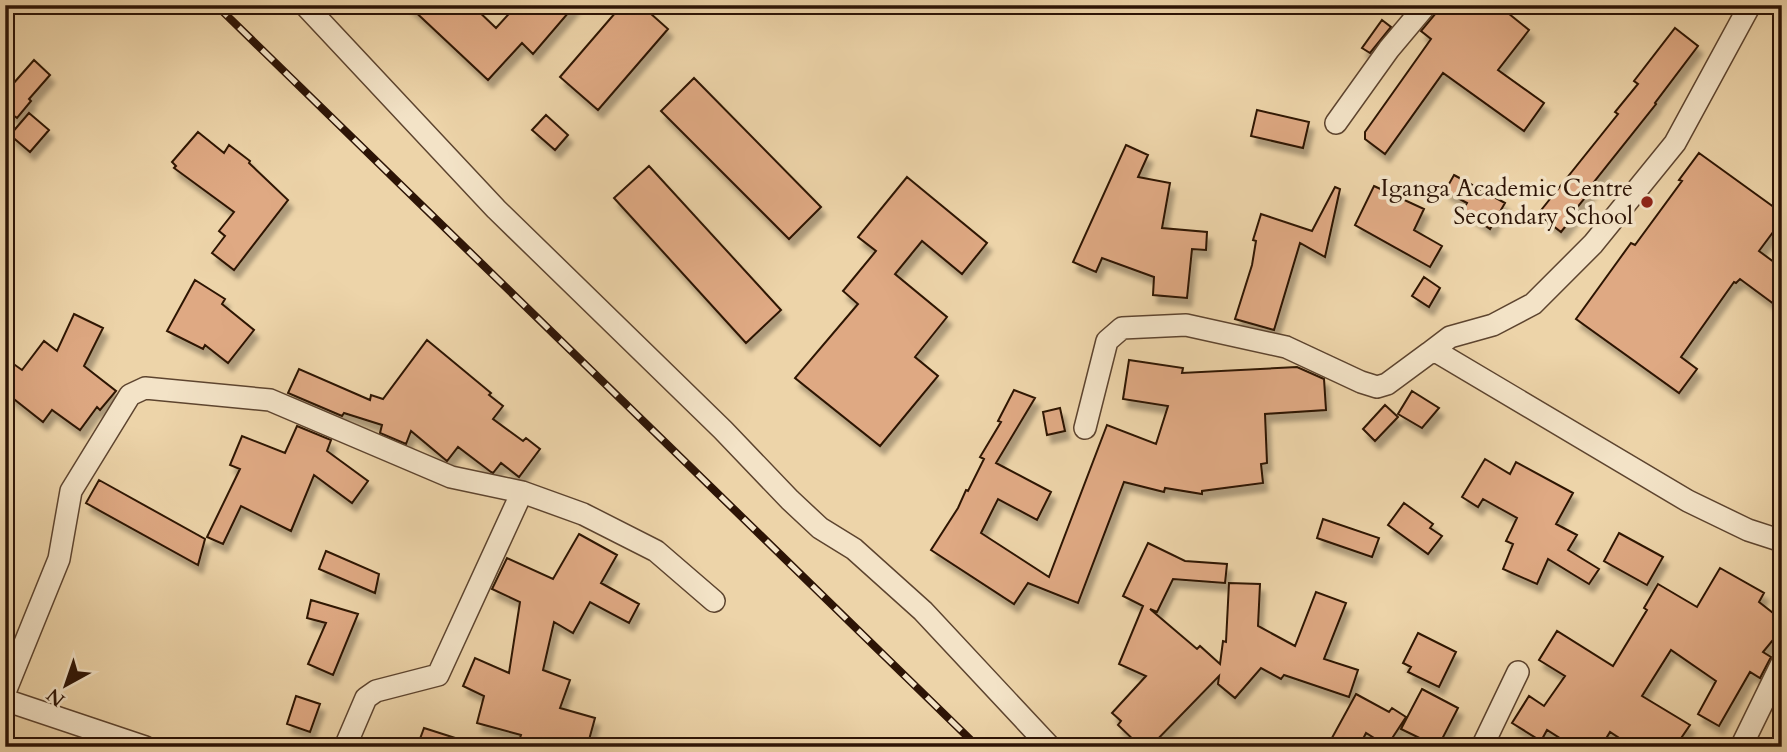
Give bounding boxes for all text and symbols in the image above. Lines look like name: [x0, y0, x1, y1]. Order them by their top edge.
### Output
place label: Iganga Academic Centre Secondary School: [1380, 172, 1633, 233]
marker: Iganga Academic Centre Secondary School: [1639, 194, 1655, 210]
north arrow: [32, 650, 102, 720]
text: N: [41, 682, 70, 713]

